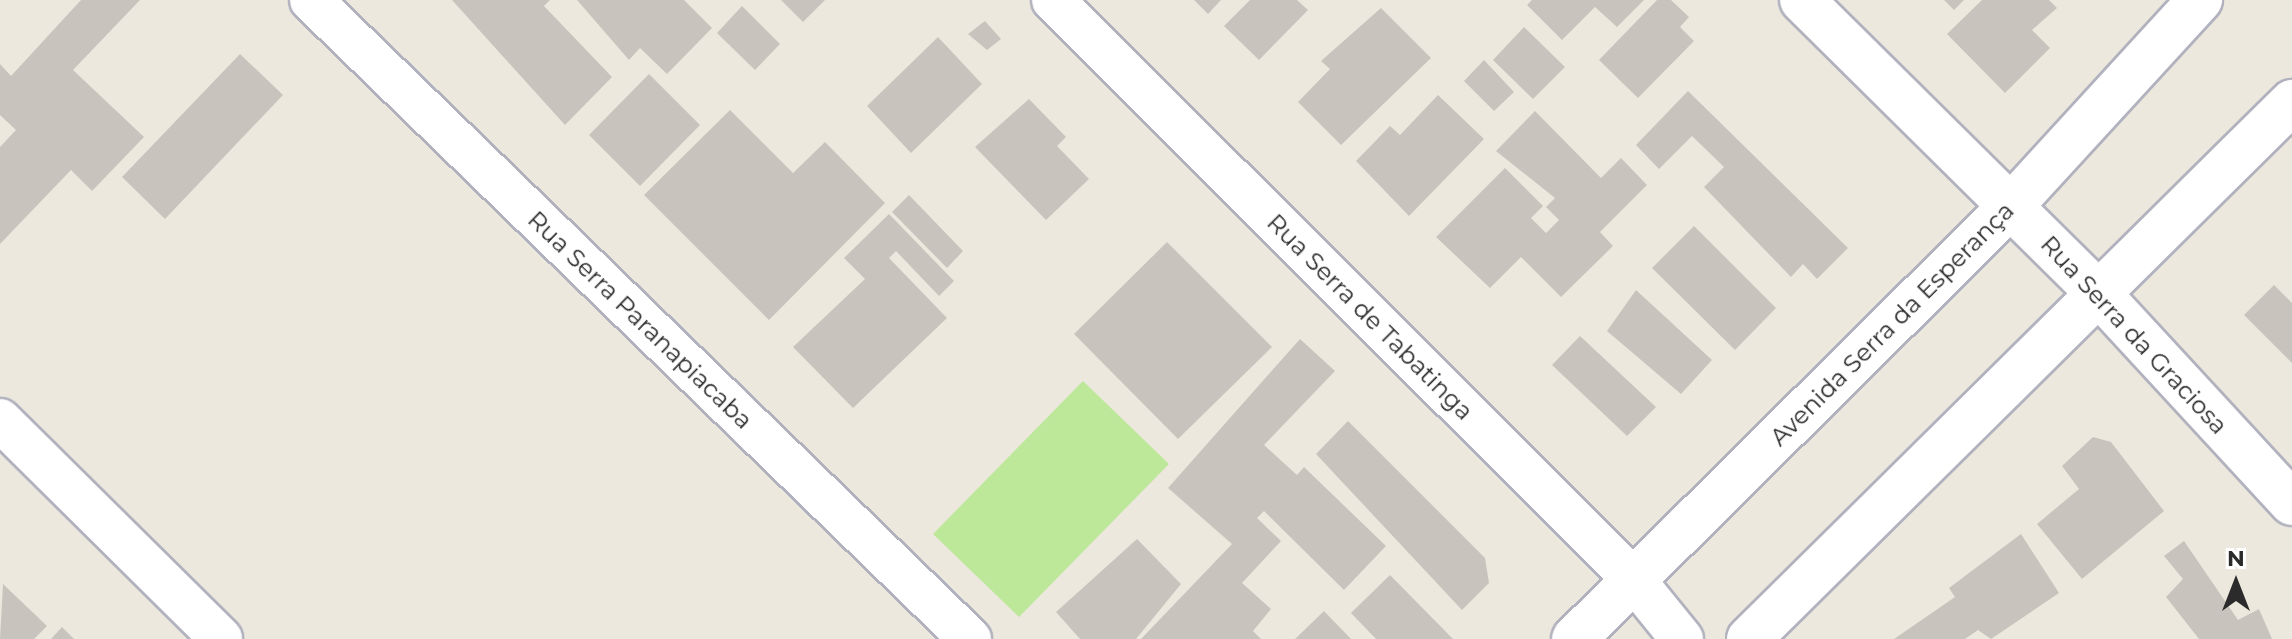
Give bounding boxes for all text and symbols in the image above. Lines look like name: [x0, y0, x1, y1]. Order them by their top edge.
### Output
street label: Avenida Serra da Esperança: [1764, 196, 2020, 452]
street label: Rua Serra Paranapiacaba: [522, 205, 758, 435]
street label: Rua Serra de Tabatinga: [1261, 208, 1479, 426]
street label: Rua Serra da Graciosa: [2035, 230, 2233, 440]
north arrow: [2196, 543, 2276, 623]
text: N: [2227, 545, 2245, 572]

